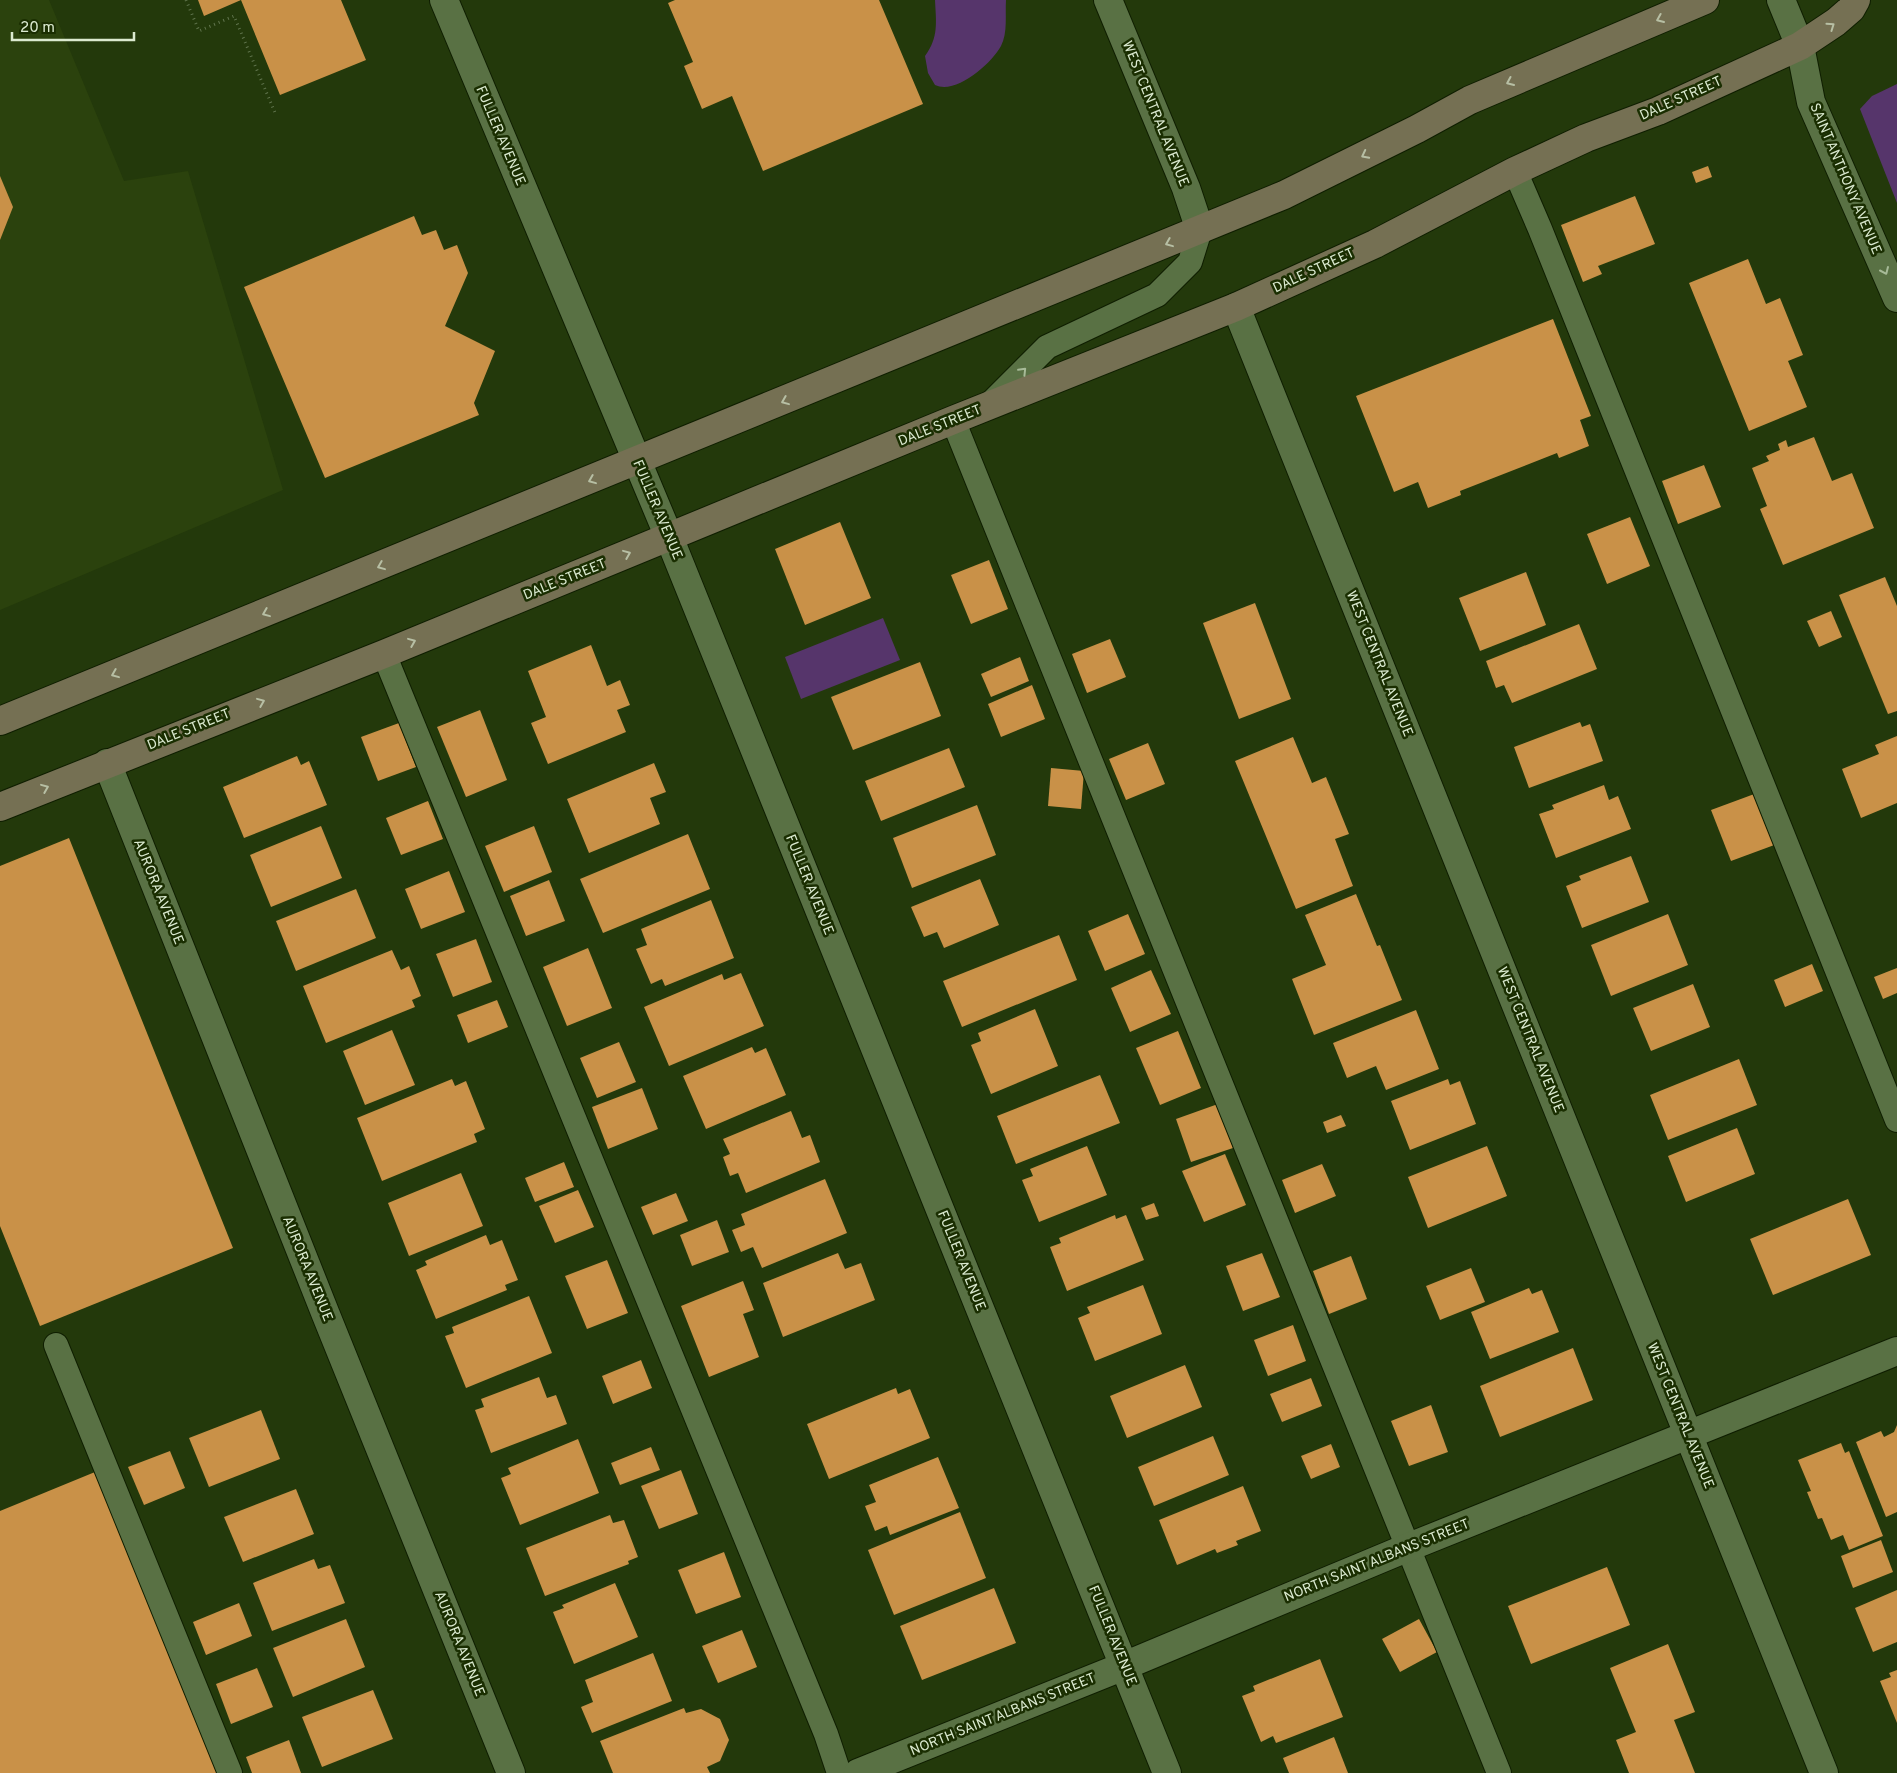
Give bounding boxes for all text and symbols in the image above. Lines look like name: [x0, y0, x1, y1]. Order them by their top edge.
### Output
scale bar: [12, 10, 135, 42]
one-way arrow: [1656, 13, 1665, 24]
text: 20 m: [20, 19, 55, 38]
one-way arrow: [1825, 23, 1835, 32]
street label: WEST CENTRAL AVENUE: [1118, 39, 1192, 189]
street label: DALE STREET: [1637, 73, 1725, 125]
one-way arrow: [1506, 76, 1515, 86]
street label: FULLER AVENUE: [471, 84, 529, 188]
street label: SAINT ANTHONY AVENUE: [1805, 101, 1885, 257]
one-way arrow: [1361, 149, 1370, 159]
one-way arrow: [1165, 236, 1174, 247]
street label: DALE STREET: [1271, 245, 1357, 297]
one-way arrow: [1878, 266, 1889, 275]
one-way arrow: [1017, 368, 1026, 377]
one-way arrow: [781, 394, 790, 405]
street label: DALE STREET: [896, 402, 984, 450]
street label: FULLER AVENUE: [628, 458, 686, 562]
one-way arrow: [588, 474, 596, 484]
one-way arrow: [622, 550, 631, 561]
street label: DALE STREET: [521, 556, 609, 604]
one-way arrow: [377, 560, 386, 570]
street label: WEST CENTRAL AVENUE: [1342, 589, 1416, 739]
one-way arrow: [262, 607, 270, 617]
one-way arrow: [407, 638, 416, 648]
one-way arrow: [111, 668, 120, 678]
one-way arrow: [256, 698, 265, 708]
street label: DALE STREET: [145, 706, 233, 754]
one-way arrow: [40, 784, 49, 795]
street label: FULLER AVENUE: [781, 832, 837, 938]
street label: AURORA AVENUE: [129, 837, 187, 947]
street label: WEST CENTRAL AVENUE: [1493, 965, 1567, 1115]
street label: FULLER AVENUE: [933, 1208, 989, 1314]
street label: AURORA AVENUE: [278, 1214, 336, 1324]
street label: WEST CENTRAL AVENUE: [1643, 1341, 1717, 1491]
street label: NORTH SAINT ALBANS STREET: [1282, 1516, 1472, 1606]
street label: FULLER AVENUE: [1084, 1583, 1140, 1689]
street label: AURORA AVENUE: [430, 1589, 488, 1699]
street label: NORTH SAINT ALBANS STREET: [908, 1670, 1098, 1760]

